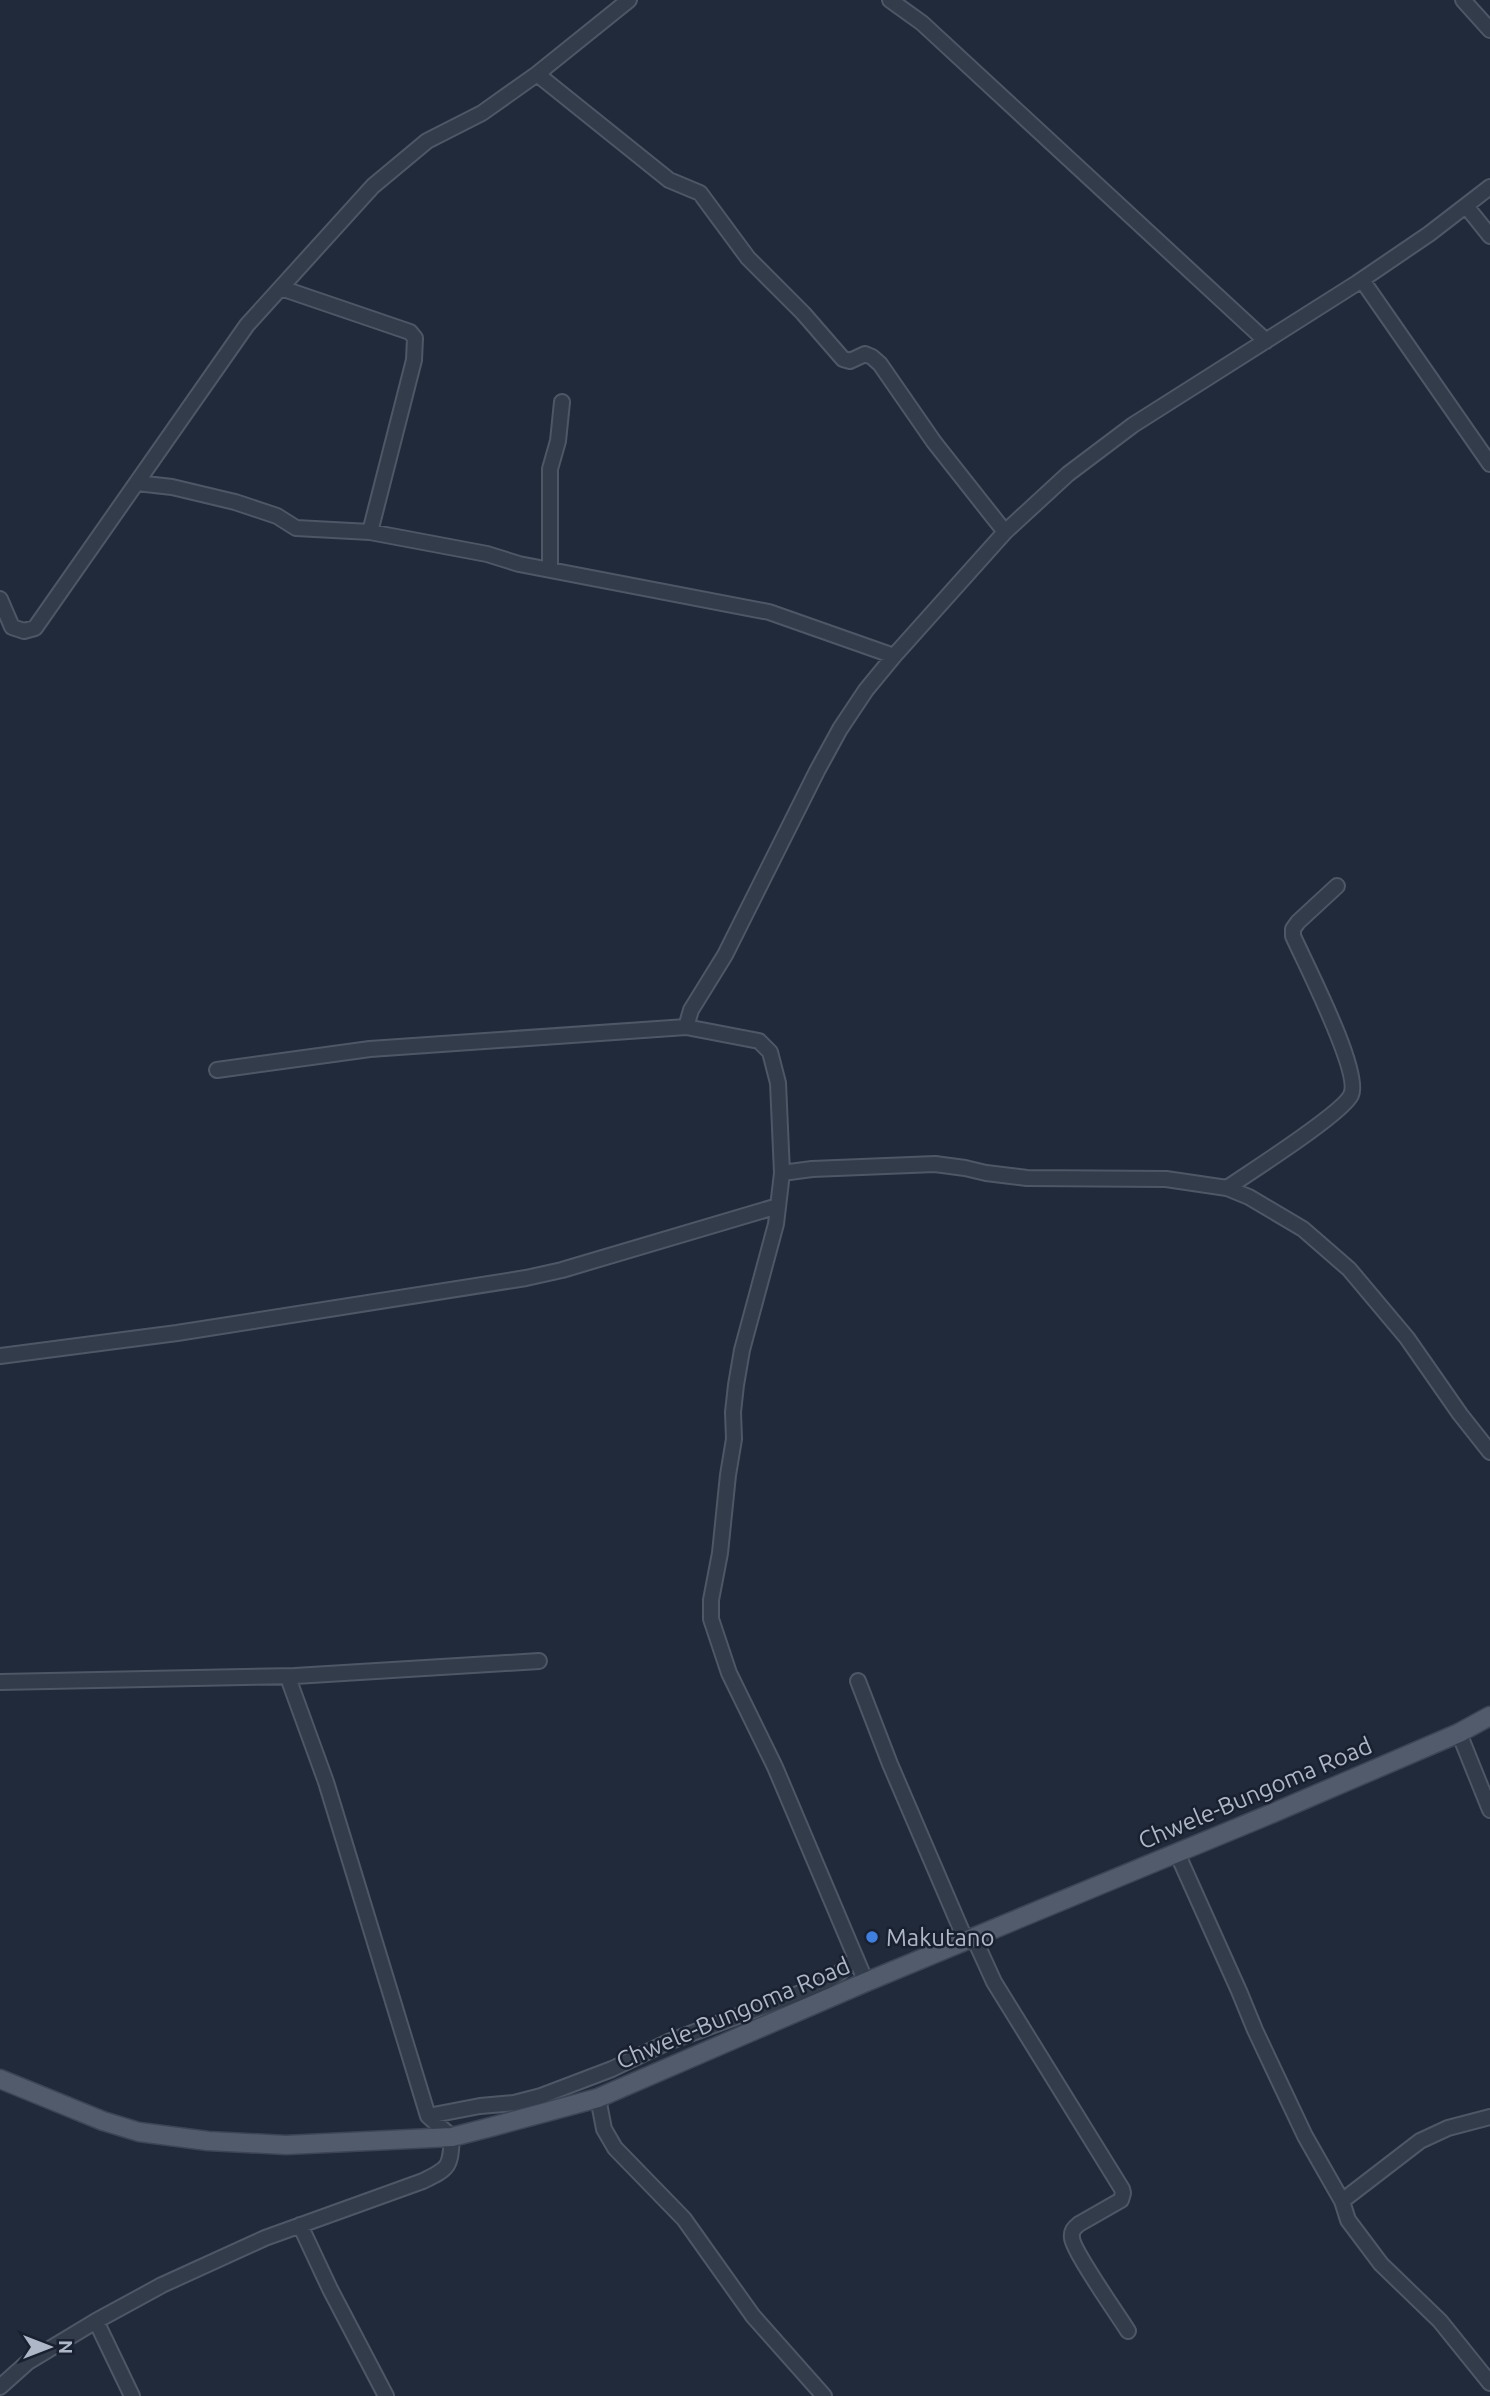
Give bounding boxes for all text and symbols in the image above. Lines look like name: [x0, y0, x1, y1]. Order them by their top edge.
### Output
street label: Chwele-Bungoma Road: [1134, 1732, 1376, 1854]
place label: Makutano: [886, 1924, 994, 1951]
marker: Makutano: [864, 1929, 880, 1945]
street label: Chwele-Bungoma Road: [612, 1952, 854, 2074]
north arrow: [14, 2312, 84, 2382]
text: N: [55, 2340, 77, 2354]

